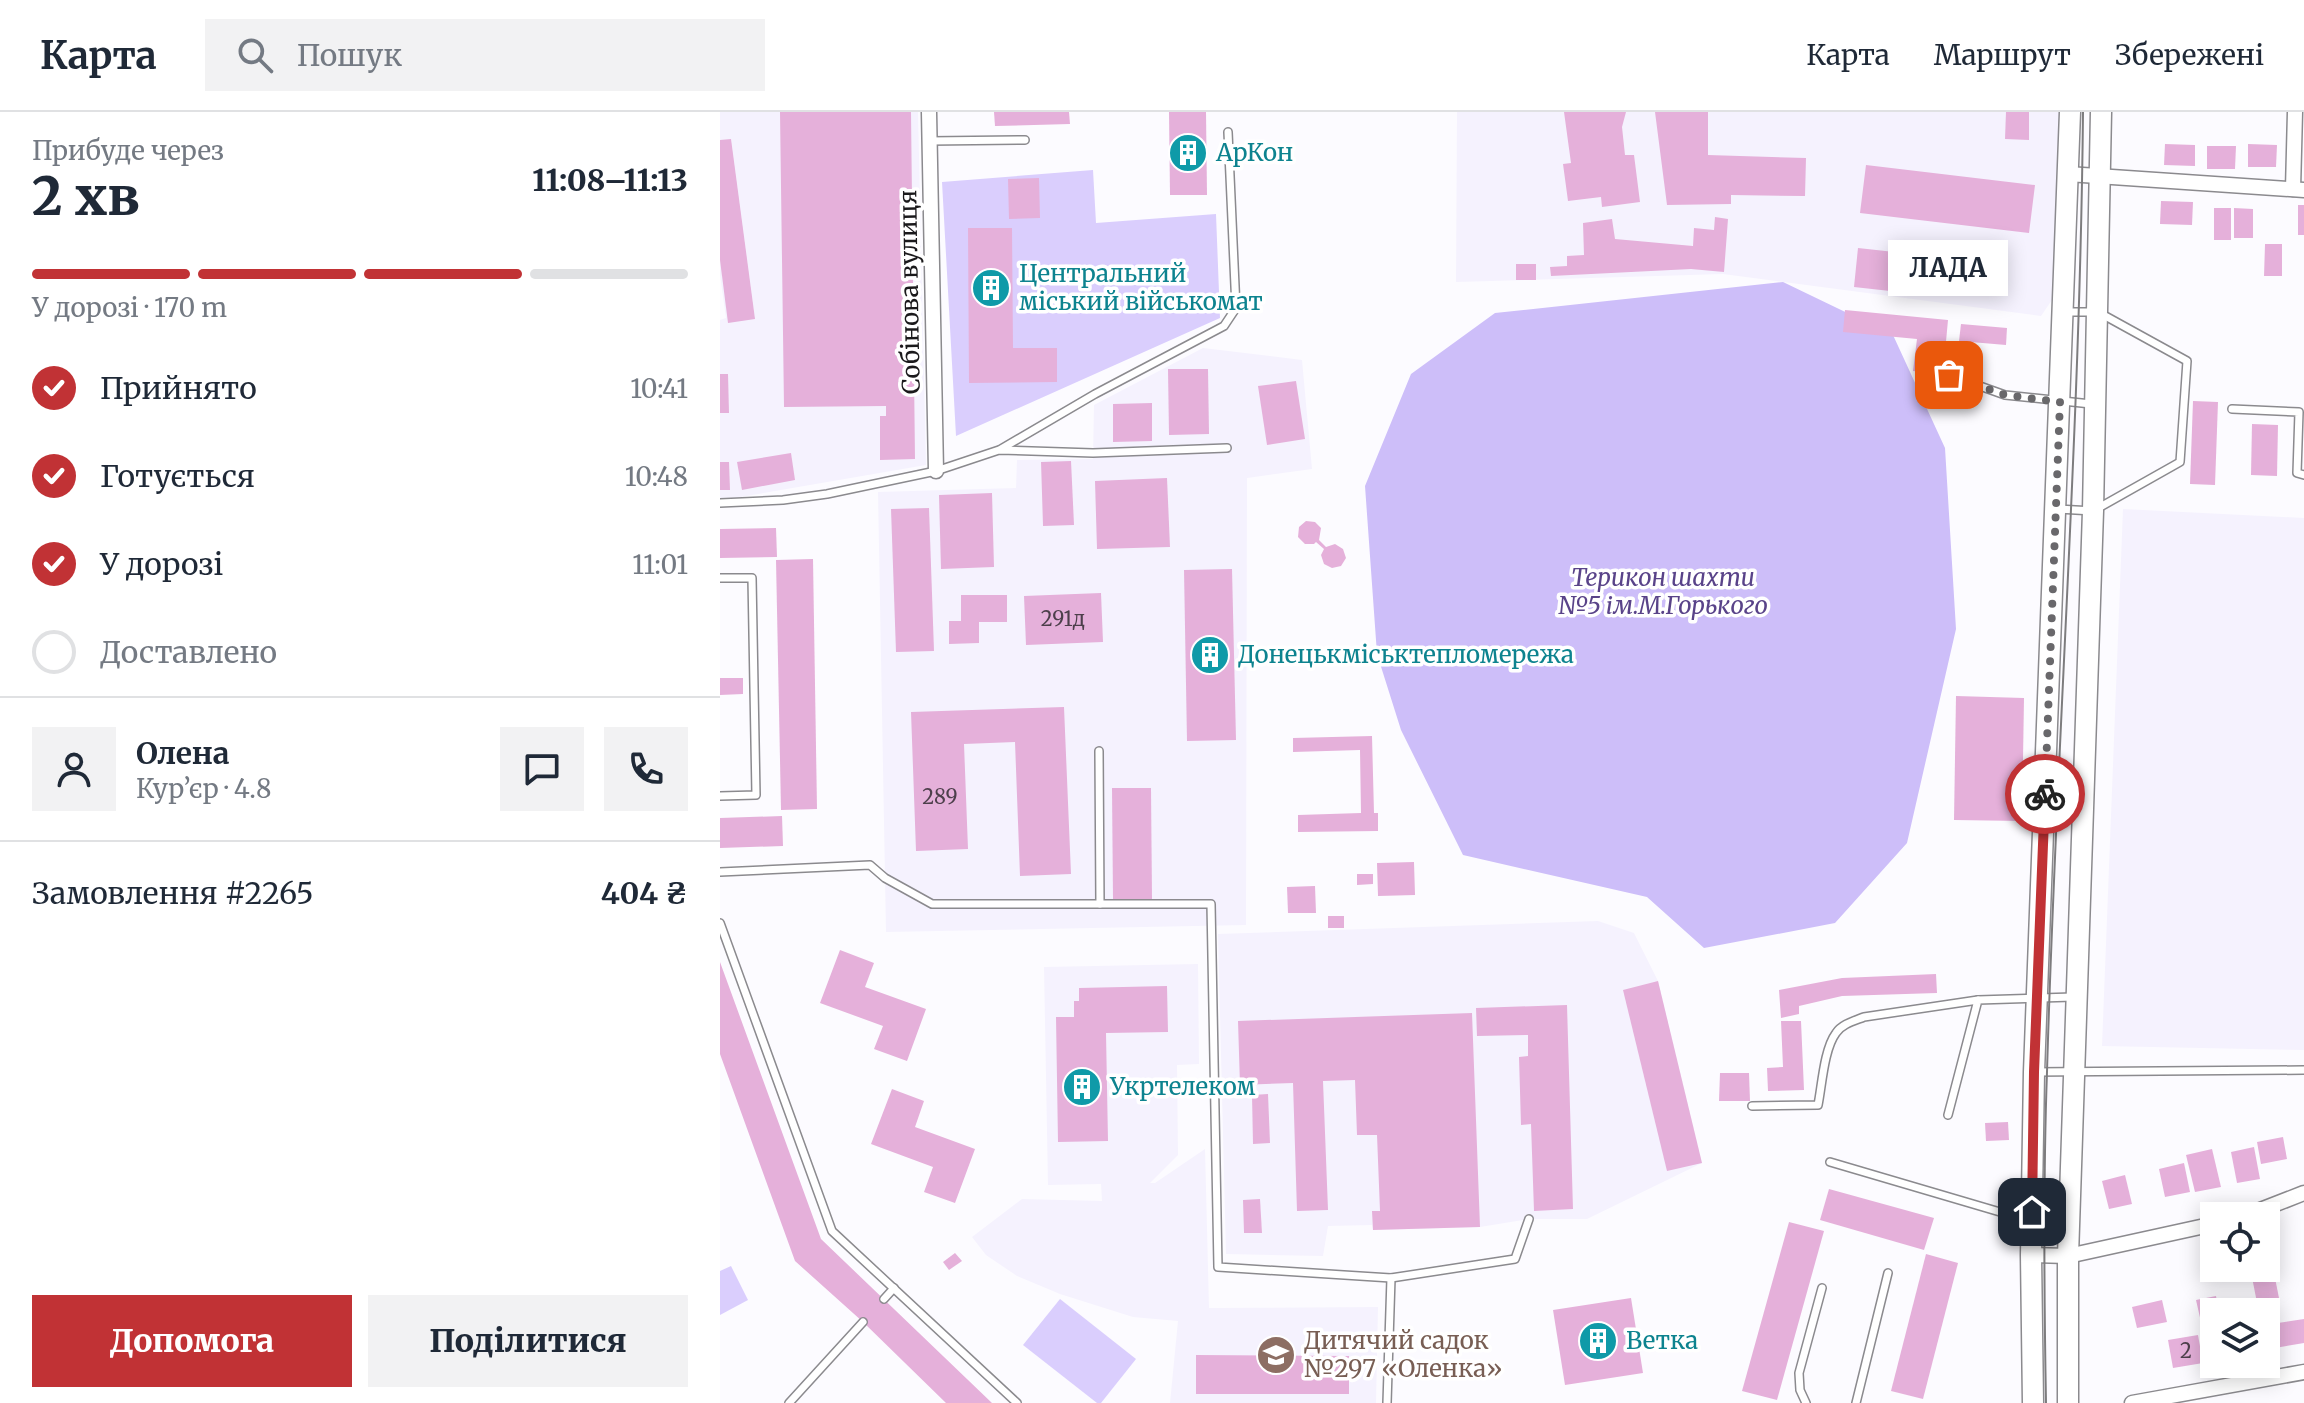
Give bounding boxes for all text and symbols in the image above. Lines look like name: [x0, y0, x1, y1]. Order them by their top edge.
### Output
search box: [205, 19, 765, 91]
text: Карта: [40, 32, 157, 79]
icon: search: [233, 33, 277, 77]
text: Пошук: [297, 36, 402, 74]
text: Карта: [1806, 37, 1890, 73]
text: Маршрут: [1934, 37, 2071, 73]
text: Збережені: [2115, 37, 2264, 73]
building icon: АрКон: [1167, 132, 1209, 174]
text: Прибуде через: [32, 134, 224, 167]
place label: АрКон: [1215, 137, 1293, 168]
text: 11:08–11:13: [532, 161, 688, 199]
text: 2 хв: [32, 164, 140, 229]
street label: Собінова вулиця: [892, 190, 927, 394]
callout: ЛАДА: [1889, 239, 2009, 295]
text: ЛАДА: [1909, 251, 1987, 284]
place label: Центральний міський військомат: [1019, 258, 1263, 317]
building icon: Центральний міський військомат: [970, 267, 1012, 309]
text: У дорозі · 170 m: [32, 291, 227, 324]
pin: [1915, 341, 1983, 409]
icon: bag: [1927, 353, 1971, 397]
icon: check: [32, 366, 76, 410]
text: Прийнято: [100, 369, 257, 407]
text: 10:41: [630, 372, 688, 405]
icon: check: [32, 454, 76, 498]
text: Готується: [100, 457, 255, 495]
text: 10:48: [625, 460, 688, 493]
icon: check: [32, 542, 76, 586]
text: У дорозі: [100, 545, 223, 583]
text: 11:01: [632, 548, 688, 581]
park label: Терикон шахти №5 ім.М.Горького: [1558, 562, 1768, 621]
house number: 291д: [1041, 606, 1085, 631]
text: Доставлено: [100, 633, 277, 671]
building icon: Донецькміськтепломережа: [1189, 634, 1231, 676]
place label: Донецькміськтепломережа: [1238, 639, 1574, 670]
button: person: [32, 727, 116, 811]
button: chat: [500, 727, 584, 811]
button: phone: [604, 727, 688, 811]
text: Олена: [136, 734, 230, 772]
courier: [2005, 754, 2085, 834]
text: Кур’єр · 4.8: [136, 772, 271, 805]
icon: bike: [2023, 772, 2067, 816]
house number: 289: [922, 784, 958, 809]
text: Замовлення #2265: [32, 874, 313, 912]
text: 404 ₴: [601, 874, 688, 912]
building icon: Укртелеком: [1061, 1066, 1103, 1108]
place label: Укртелеком: [1109, 1071, 1256, 1102]
pin: [1998, 1178, 2066, 1246]
icon: home: [2010, 1190, 2054, 1234]
map controls: [2200, 1202, 2280, 1378]
button: locate: [2200, 1202, 2280, 1282]
button: Допомога: [32, 1295, 352, 1387]
button: Поділитися: [368, 1295, 688, 1387]
button: layers: [2200, 1298, 2280, 1378]
building icon: Ветка: [1577, 1320, 1619, 1362]
place label: Дитячий садок №297 «Оленка»: [1304, 1325, 1502, 1384]
place label: Ветка: [1626, 1325, 1698, 1356]
school or university icon: Дитячий садок №297 «Оленка»: [1255, 1334, 1297, 1376]
house number: 2: [2180, 1338, 2192, 1363]

